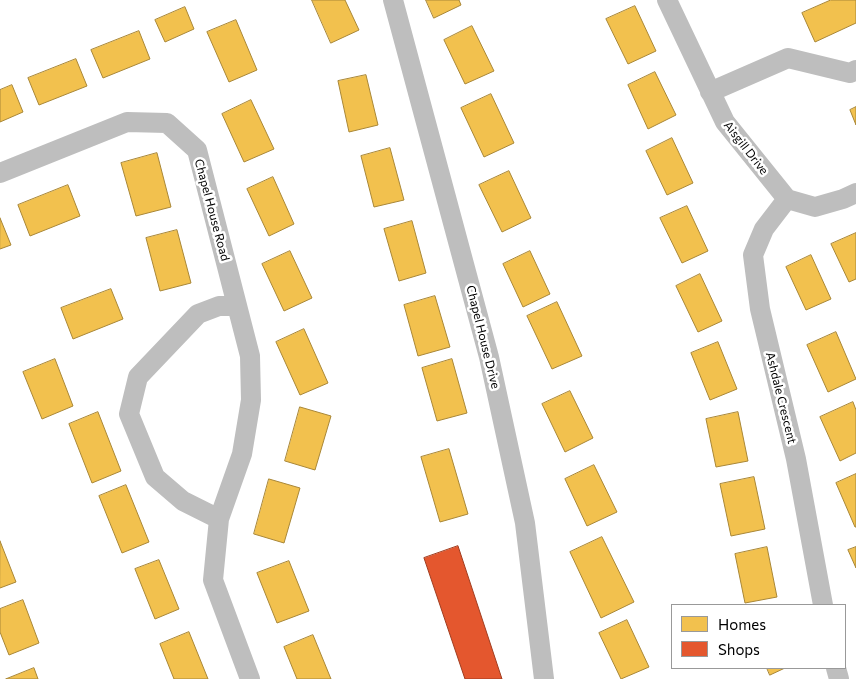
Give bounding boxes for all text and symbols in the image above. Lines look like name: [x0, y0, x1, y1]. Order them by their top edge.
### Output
street label: Aisgill Drive: [721, 118, 771, 178]
street label: Chapel House Road: [191, 157, 233, 263]
street label: Chapel House Drive: [463, 284, 503, 390]
street label: Ashdale Crescent: [763, 351, 799, 445]
legend: [671, 604, 846, 669]
text: Homes: [718, 615, 766, 633]
text: Shops: [718, 640, 760, 658]

